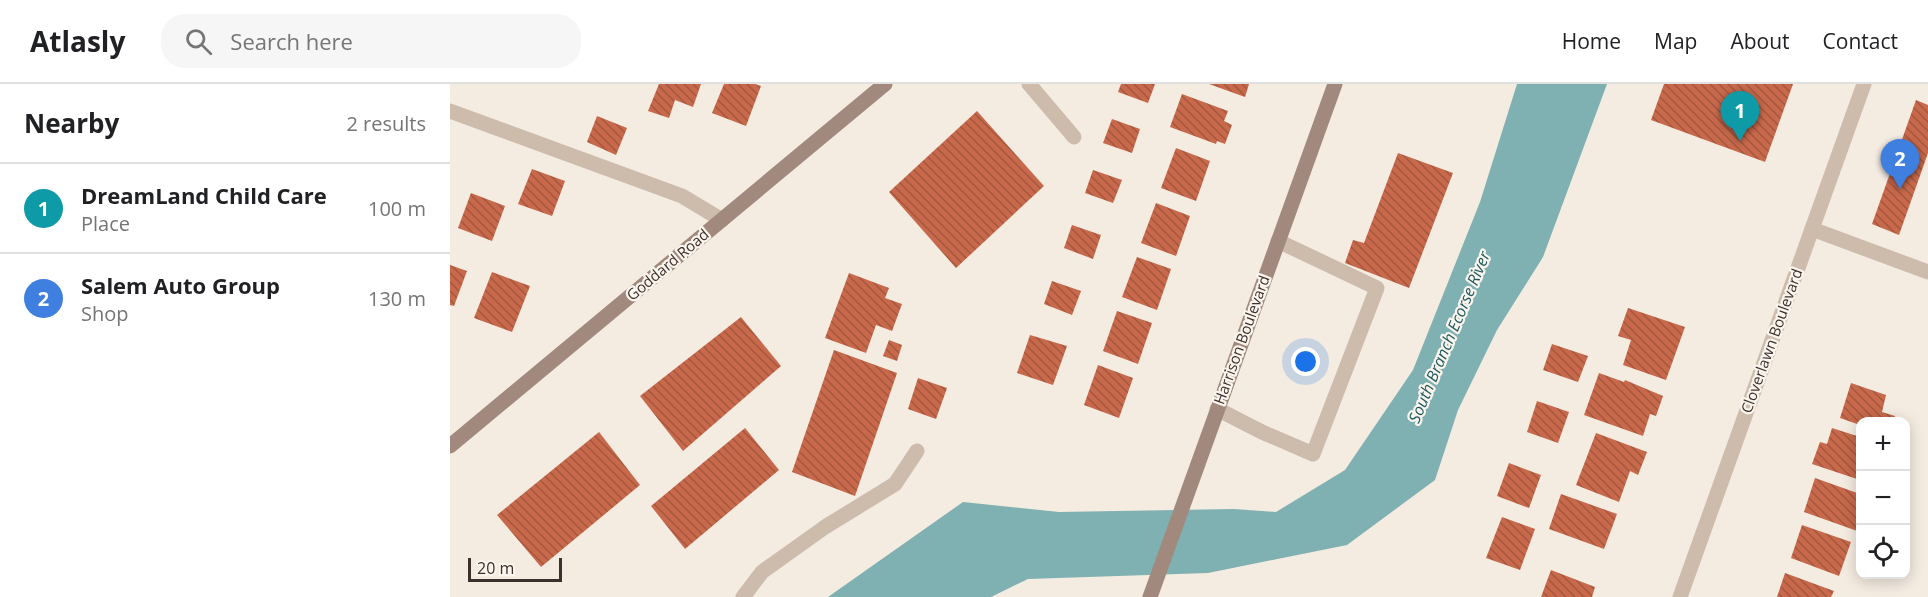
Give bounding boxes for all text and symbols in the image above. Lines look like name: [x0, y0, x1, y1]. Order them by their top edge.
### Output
search box: [161, 14, 581, 68]
text: Atlasly: [30, 22, 125, 60]
icon: search: [182, 25, 215, 58]
text: Search here: [230, 26, 353, 56]
text: Home: [1562, 27, 1621, 55]
text: Map: [1654, 27, 1697, 55]
text: About: [1730, 27, 1790, 55]
text: Contact: [1823, 27, 1898, 55]
pin: 1: [1720, 92, 1760, 141]
text: Nearby: [24, 105, 119, 141]
text: 2 results: [346, 110, 426, 137]
pin: 2: [1880, 140, 1920, 189]
text: DreamLand Child Care: [81, 180, 327, 210]
text: 1: [38, 195, 49, 222]
text: 100 m: [368, 195, 426, 222]
text: Place: [81, 210, 130, 237]
street label: Goddard Road: [622, 224, 713, 305]
water label: South Branch Ecorse River: [1403, 247, 1495, 426]
street label: Cloverlawn Boulevard: [1736, 266, 1807, 416]
text: Salem Auto Group: [81, 270, 280, 300]
street label: Harrison Boulevard: [1208, 272, 1274, 407]
text: 2: [38, 285, 49, 312]
text: 130 m: [368, 285, 426, 312]
text: Shop: [81, 300, 129, 327]
your location: [1291, 347, 1320, 376]
map controls: [1856, 417, 1910, 579]
button: +: [1856, 417, 1910, 471]
button: −: [1856, 471, 1910, 525]
button: locate: [1856, 525, 1910, 579]
scale bar: [468, 555, 562, 582]
text: 20 m: [477, 557, 514, 579]

